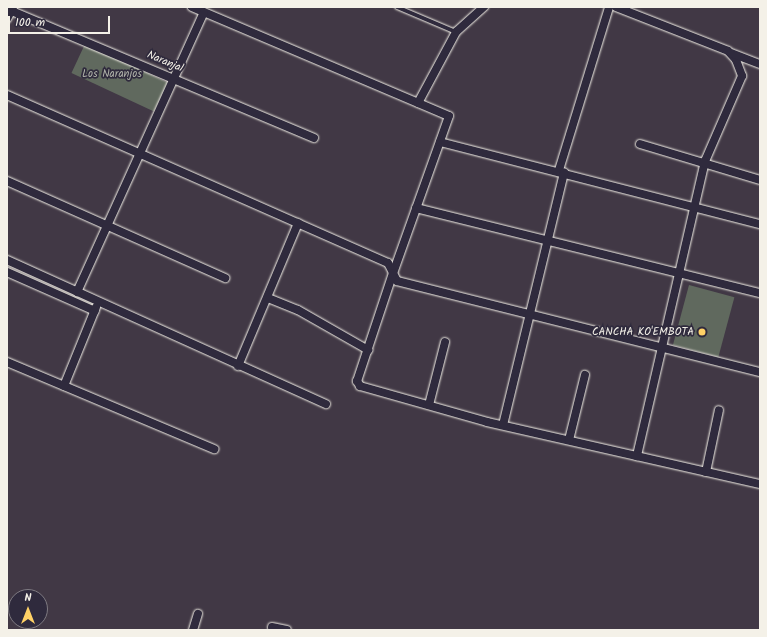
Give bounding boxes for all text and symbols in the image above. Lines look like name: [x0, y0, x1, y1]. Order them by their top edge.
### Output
scale bar: [10, 8, 112, 34]
text: 100 m: [15, 13, 45, 32]
street label: Naranjal: [145, 49, 185, 75]
park label: Los Naranjos: [82, 67, 142, 81]
place label: CANCHA KO'EMBOTA: [592, 325, 694, 339]
marker: CANCHA KO'EMBOTA: [697, 327, 707, 337]
north arrow: [8, 589, 48, 629]
text: N: [25, 589, 31, 607]

